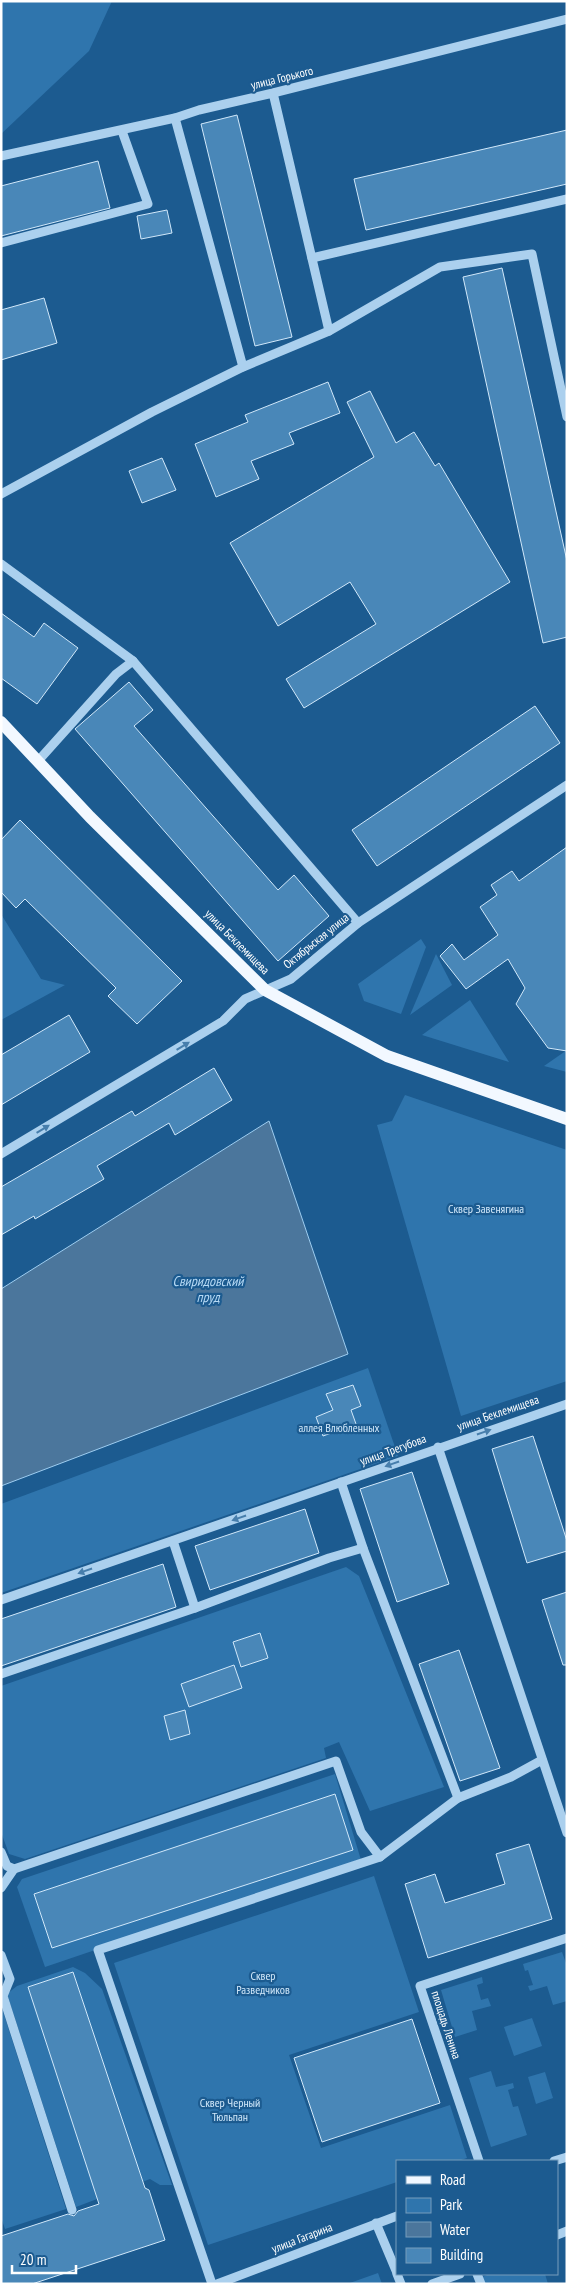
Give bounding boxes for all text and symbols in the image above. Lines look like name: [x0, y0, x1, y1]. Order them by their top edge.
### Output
street label: улица Горького: [249, 63, 315, 92]
street label: улица Беклемищева: [202, 906, 273, 977]
street label: Октябрьская улица: [280, 909, 352, 972]
one-way arrow: [176, 1041, 189, 1050]
one-way arrow: [37, 1125, 50, 1134]
park label: Сквер Завенягина: [448, 1201, 524, 1216]
water label: Свиридовский пруд: [173, 1272, 245, 1306]
street label: улица Беклемищева: [455, 1391, 541, 1434]
park label: аллея Влюбленных: [298, 1420, 380, 1435]
one-way arrow: [477, 1428, 492, 1435]
street label: улица Трегубова: [358, 1431, 428, 1468]
one-way arrow: [384, 1460, 399, 1468]
one-way arrow: [231, 1515, 246, 1522]
one-way arrow: [77, 1567, 92, 1575]
park label: Сквер Разведчиков: [236, 1968, 290, 1997]
street label: площадь Ленина: [428, 1989, 465, 2061]
park label: Сквер Черный Тюльпан: [200, 2095, 260, 2124]
legend: [396, 2160, 558, 2275]
text: Road: [440, 2170, 466, 2189]
text: Park: [440, 2195, 462, 2214]
street label: улица Гагарина: [269, 2219, 335, 2256]
text: Water: [440, 2220, 471, 2239]
scale bar: [12, 2242, 76, 2274]
text: Building: [440, 2245, 483, 2264]
text: 20 m: [20, 2250, 46, 2269]

